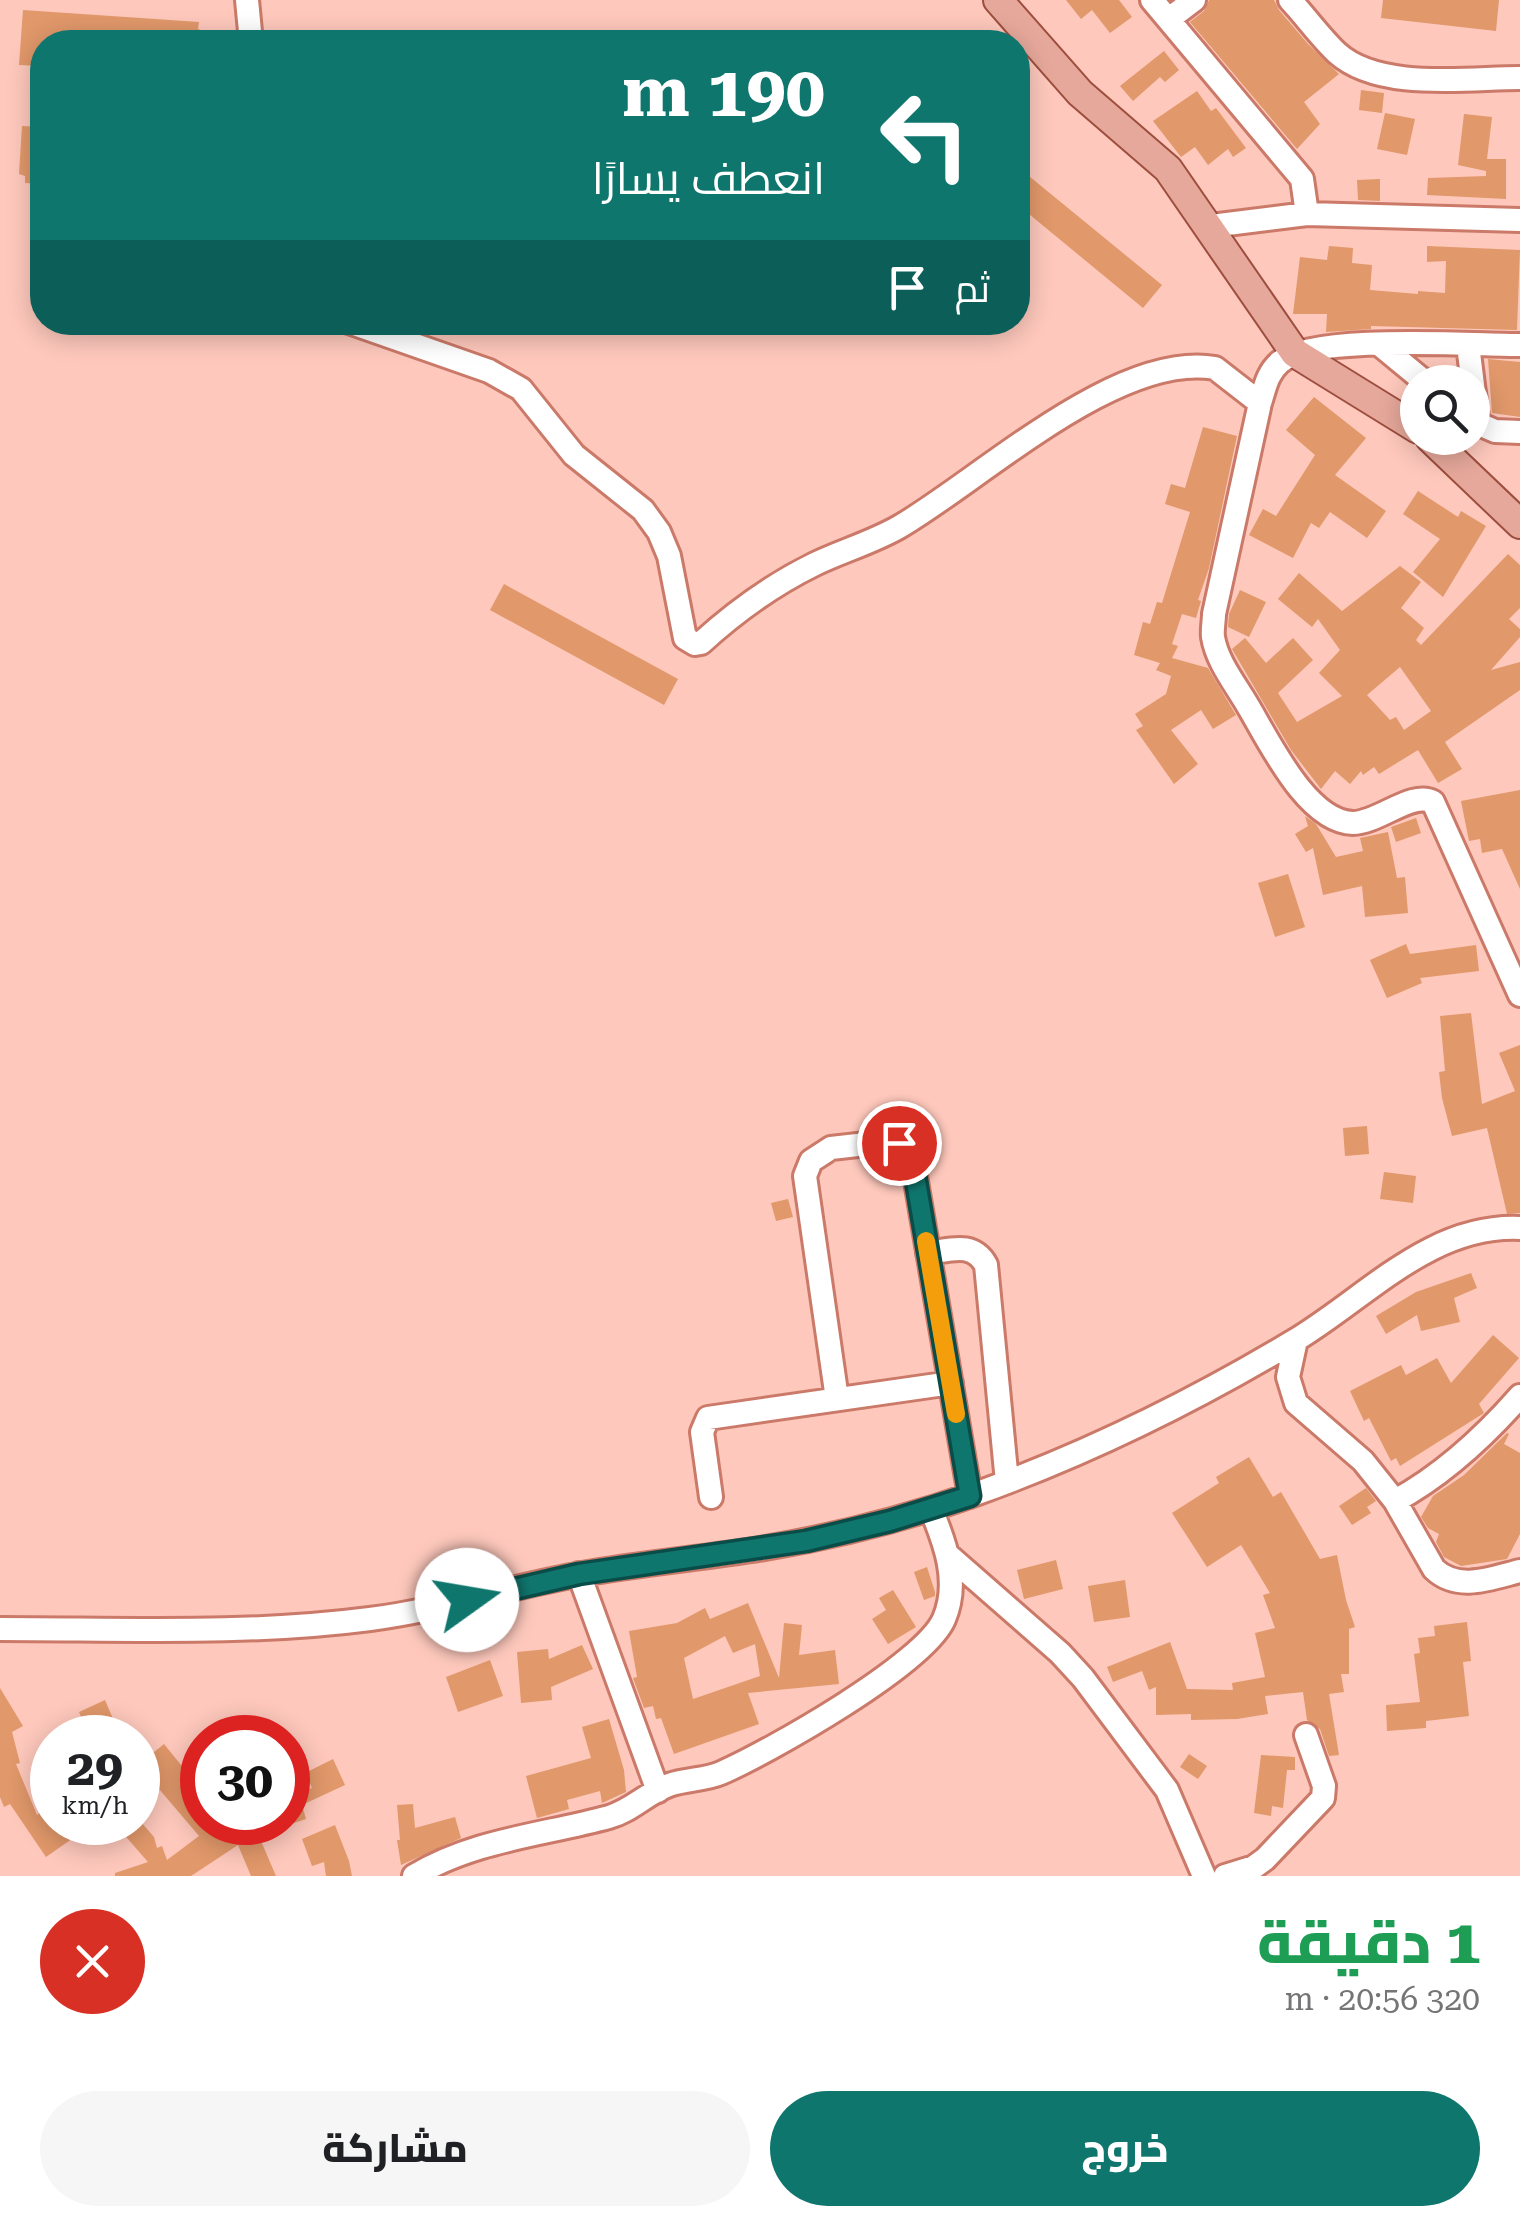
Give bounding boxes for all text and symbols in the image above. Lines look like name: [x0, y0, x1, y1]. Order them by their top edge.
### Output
text: 190 m: [622, 51, 825, 133]
icon: left: [860, 70, 990, 200]
text: انعطف يسارًا: [592, 152, 825, 205]
icon: arrive: [880, 260, 935, 315]
text: ثم: [955, 267, 990, 311]
map controls: [1400, 365, 1490, 455]
button: search: [1400, 365, 1490, 455]
pin: [857, 1101, 942, 1186]
icon: arrive: [872, 1116, 927, 1171]
position arrow: [415, 1548, 519, 1652]
speed limit sign: 30: [180, 1715, 310, 1845]
text: 29: [67, 1739, 123, 1797]
text: km/h: [62, 1791, 128, 1820]
text: 1 دقيقة: [1257, 1907, 1480, 1978]
button: close: [40, 1909, 145, 2014]
text: 320 m · 20:56: [1285, 1980, 1480, 2018]
button: مشاركة: [40, 2091, 750, 2206]
button: خروج: [770, 2091, 1480, 2206]

